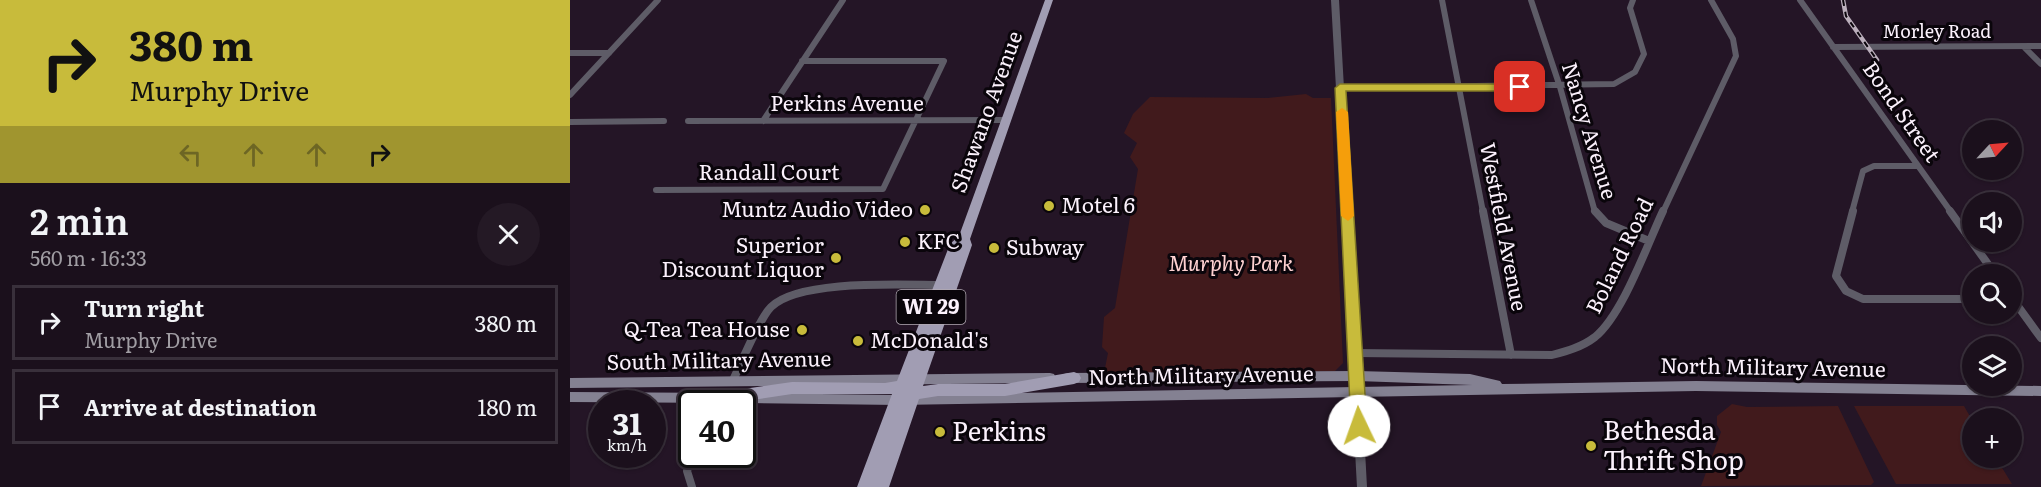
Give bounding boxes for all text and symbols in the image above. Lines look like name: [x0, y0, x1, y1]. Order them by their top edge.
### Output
text: 380 m: [129, 12, 253, 74]
street label: Morley Road: [1883, 17, 1991, 44]
icon: right: [30, 24, 108, 102]
street label: Shawano Avenue: [941, 26, 1028, 196]
street label: Bond Street: [1857, 54, 1950, 168]
street label: Nancy Avenue: [1556, 58, 1627, 203]
pin: [1494, 61, 1545, 112]
text: Murphy Drive: [129, 69, 309, 109]
icon: arrive: [1503, 70, 1536, 103]
street label: Perkins Avenue: [770, 86, 924, 117]
north arrow: [1962, 120, 2022, 180]
map controls: [1962, 120, 2022, 468]
icon: left: [174, 138, 207, 171]
icon: ahead: [237, 138, 270, 171]
icon: ahead: [300, 138, 333, 171]
icon: right: [363, 138, 396, 171]
street label: Westfield Avenue: [1474, 140, 1537, 314]
street label: Randall Court: [699, 155, 840, 186]
place label: Motel 6: [1061, 188, 1135, 219]
street label: Boland Road: [1576, 191, 1659, 318]
place label: Muntz Audio Video: [721, 192, 913, 223]
button: sound: [1962, 192, 2022, 252]
text: 2 min: [30, 193, 129, 246]
marker: Motel 6: [1042, 199, 1056, 213]
button: close: [477, 203, 540, 266]
marker: Muntz Audio Video: [918, 203, 932, 217]
place label: KFC: [917, 224, 960, 255]
place label: Superior Discount Liquor: [662, 228, 824, 283]
place label: Subway: [1006, 230, 1085, 261]
marker: KFC: [898, 235, 912, 249]
marker: Subway: [987, 241, 1001, 255]
text: 560 m · 16:33: [30, 242, 147, 272]
park label: Murphy Park: [1168, 246, 1294, 277]
marker: Superior Discount Liquor: [829, 251, 843, 265]
button: search: [1962, 264, 2022, 324]
road number: WI 29: [896, 290, 965, 324]
text: Turn right: [84, 291, 204, 324]
icon: right: [33, 306, 66, 339]
text: 380 m: [474, 306, 537, 339]
place label: Q-Tea Tea House: [624, 312, 790, 343]
marker: Q-Tea Tea House: [795, 323, 809, 337]
place label: McDonald's: [870, 323, 988, 354]
text: Murphy Drive: [84, 324, 217, 354]
marker: McDonald's: [851, 334, 865, 348]
button: layers: [1962, 336, 2022, 396]
street label: South Military Avenue: [606, 341, 832, 376]
street label: North Military Avenue: [1660, 348, 1886, 383]
street label: North Military Avenue: [1088, 356, 1314, 391]
icon: arrive: [33, 390, 66, 423]
text: Arrive at destination: [84, 390, 317, 423]
text: 180 m: [477, 390, 537, 423]
speed limit sign: 40: [678, 390, 756, 468]
position arrow: [1327, 394, 1391, 458]
text: 31: [612, 400, 642, 444]
button: +: [1962, 408, 2022, 468]
place label: Bethesda Thrift Shop: [1603, 409, 1744, 478]
place label: Perkins: [952, 410, 1046, 449]
marker: Perkins: [933, 425, 947, 439]
text: km/h: [607, 433, 647, 456]
marker: Bethesda Thrift Shop: [1584, 439, 1598, 453]

